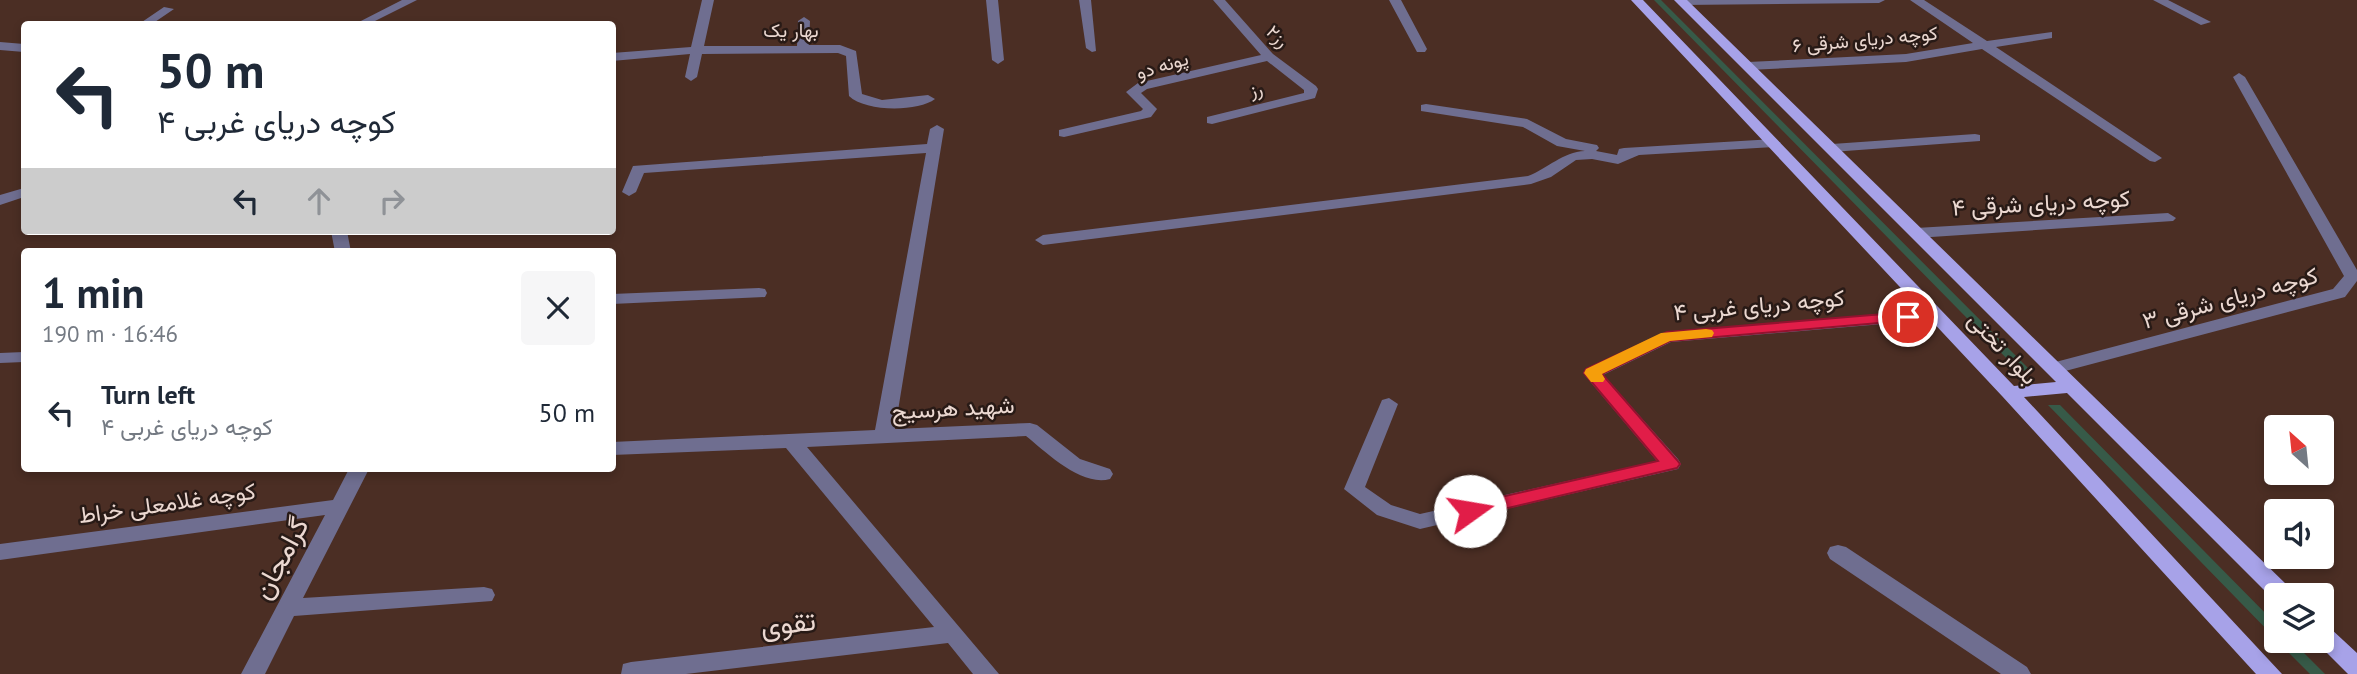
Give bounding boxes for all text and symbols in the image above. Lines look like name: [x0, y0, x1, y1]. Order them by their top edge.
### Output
street label: بهار یک: [763, 18, 819, 42]
street label: رز۲: [1261, 19, 1295, 53]
street label: کوچه دریای شرقی ۶: [1791, 21, 1939, 59]
text: 50 m: [157, 38, 264, 102]
street label: پونه دو: [1133, 46, 1192, 86]
icon: left: [42, 49, 133, 140]
street label: رز: [1246, 76, 1265, 102]
text: کوچه دریای غربی ۴: [157, 100, 396, 142]
icon: left: [227, 182, 265, 220]
icon: ahead: [300, 182, 338, 220]
icon: right: [373, 182, 411, 220]
street label: کوچه دریای شرقی ۴: [1951, 183, 2131, 224]
street label: کوچه دریای شرقی ۳: [2139, 260, 2321, 337]
text: 1 min: [42, 265, 144, 320]
button: close: [521, 271, 595, 345]
street label: کوچه دریای غربی ۴: [1672, 283, 1846, 328]
pin: [1878, 287, 1938, 347]
icon: arrive: [1889, 298, 1927, 336]
street label: بلوار تختی: [1961, 305, 2045, 391]
text: 190 m · 16:46: [42, 319, 178, 348]
text: Turn left: [101, 378, 195, 411]
street label: شهید هرسیج: [891, 390, 1015, 427]
icon: left: [42, 394, 80, 432]
text: 50 m: [539, 396, 595, 429]
text: کوچه دریای غربی ۴: [101, 412, 273, 441]
north arrow: [2264, 415, 2334, 485]
map controls: [2264, 415, 2334, 653]
position arrow: [1433, 474, 1507, 548]
street label: کوچه غلامعلی خراط: [76, 476, 258, 531]
button: sound: [2264, 499, 2334, 569]
street label: گرامجان: [243, 510, 317, 605]
button: layers: [2264, 583, 2334, 653]
street label: تقوی: [758, 601, 818, 644]

